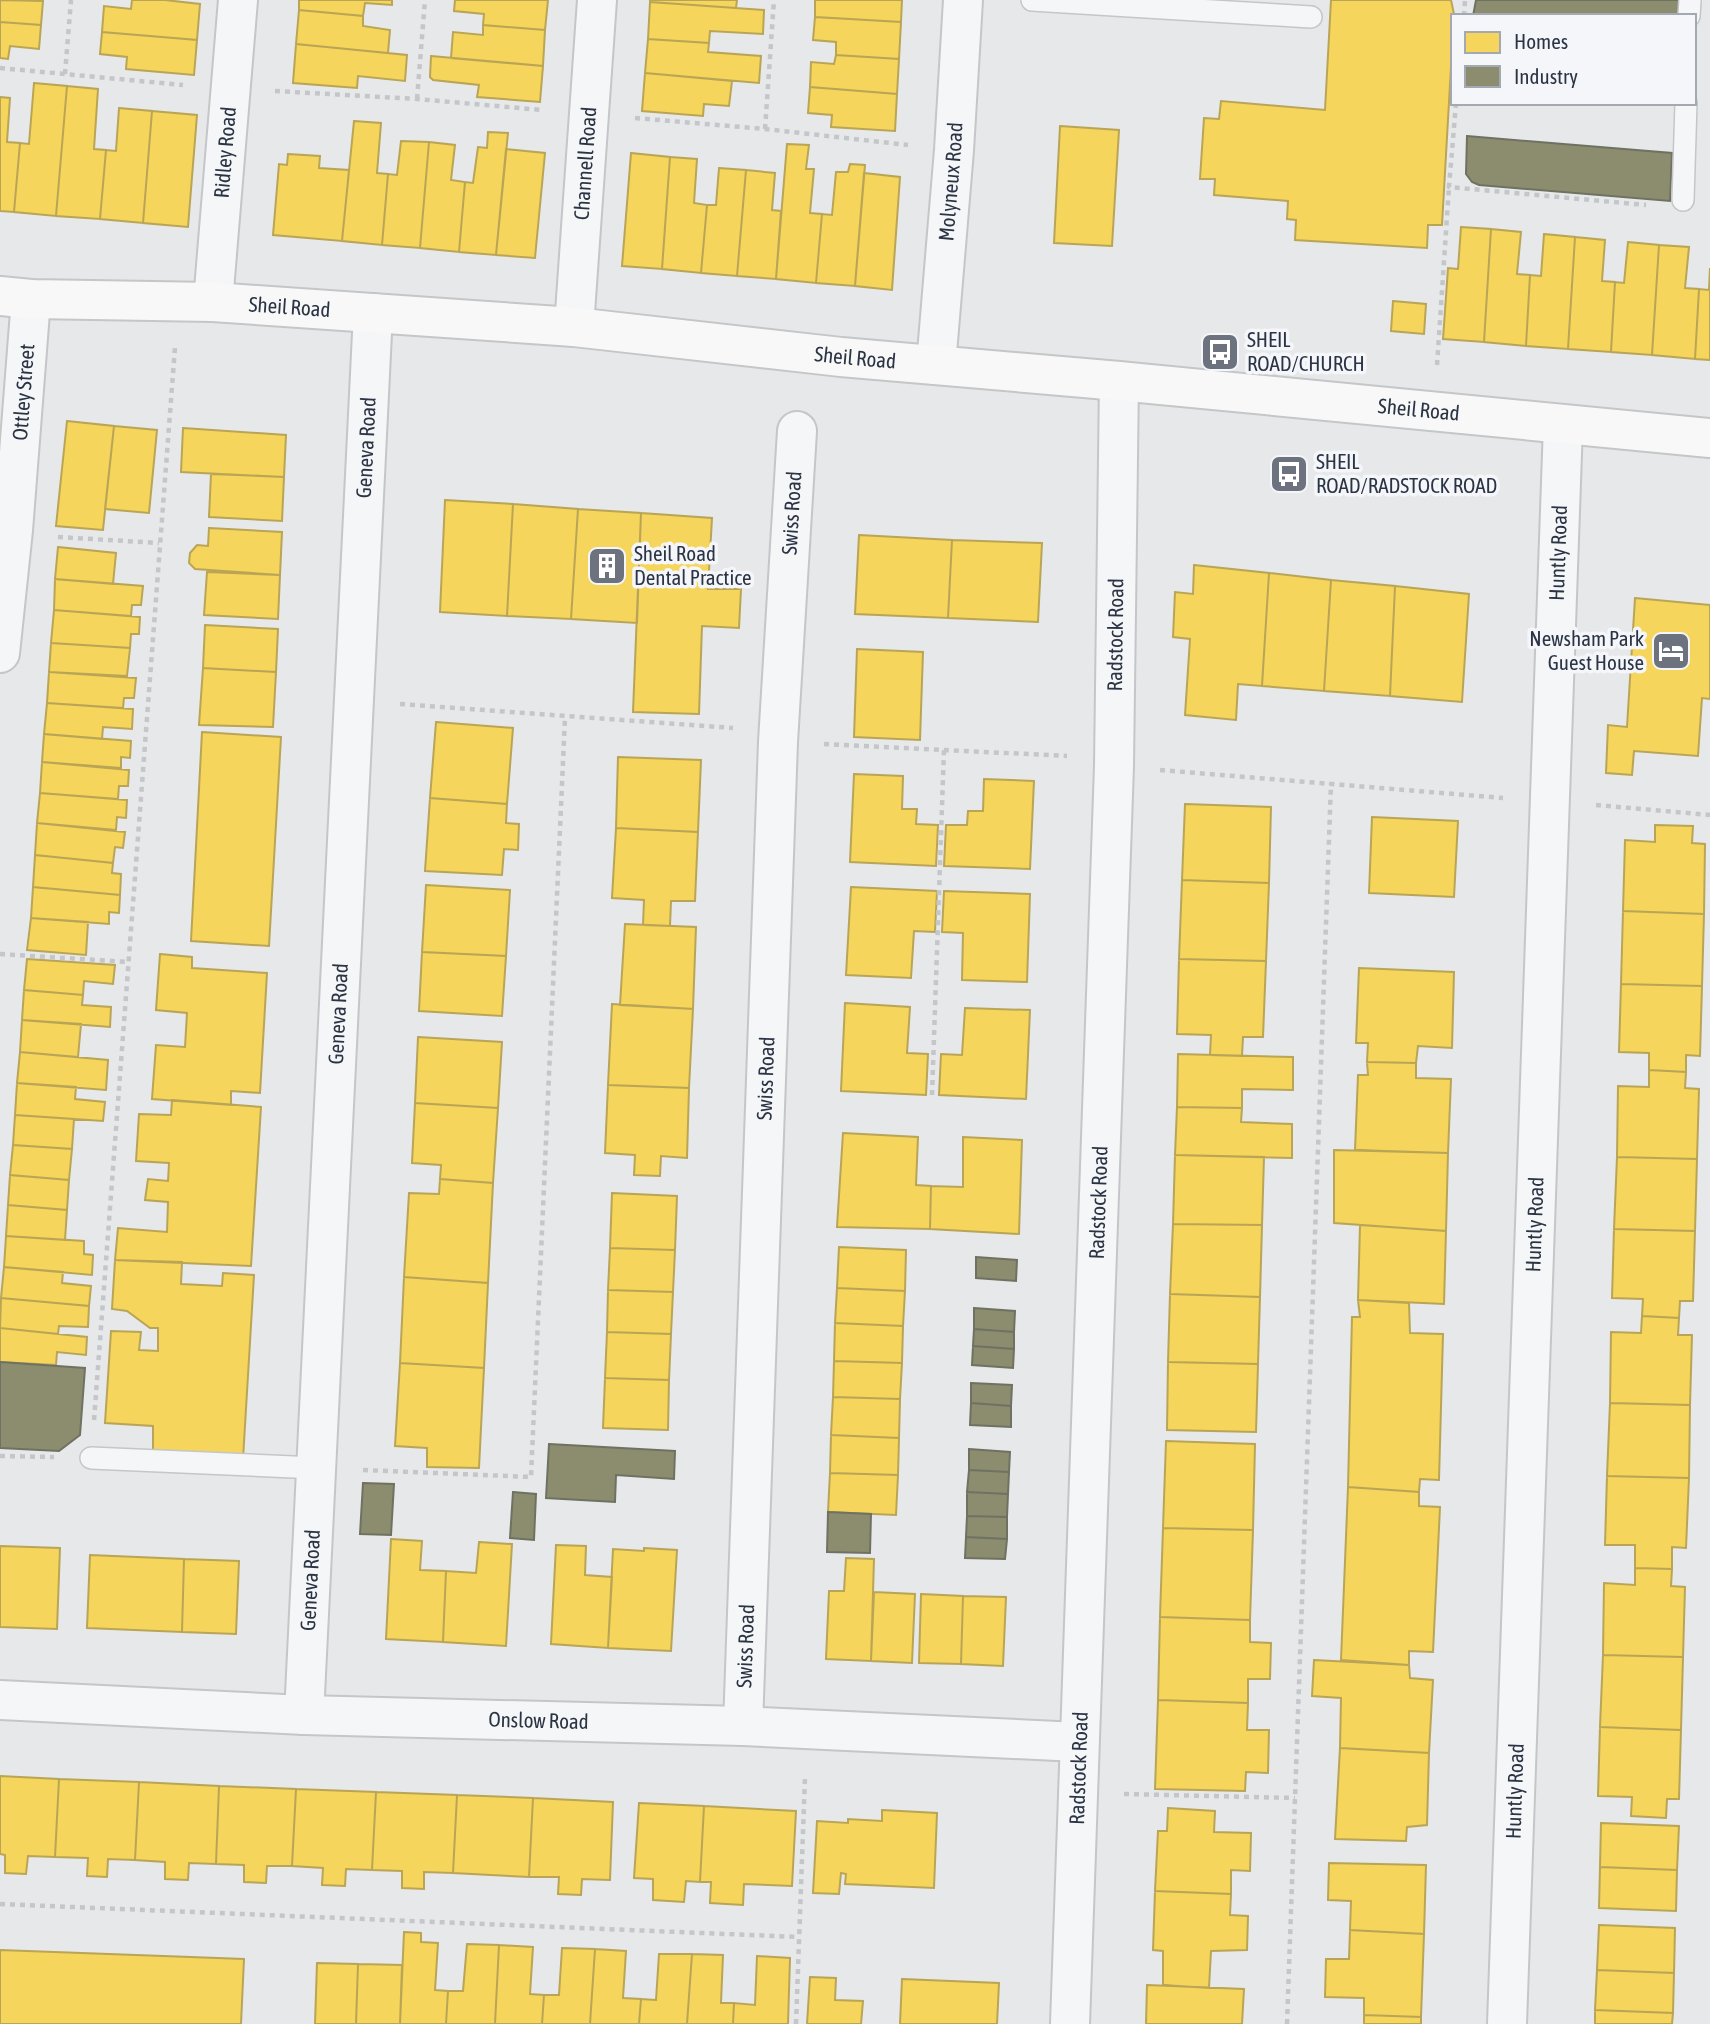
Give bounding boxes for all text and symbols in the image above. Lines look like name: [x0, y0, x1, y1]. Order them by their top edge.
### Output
legend: [1451, 14, 1696, 105]
text: Homes: [1514, 29, 1568, 53]
text: Industry: [1514, 64, 1578, 88]
street label: Ridley Road: [209, 106, 240, 199]
street label: Channell Road: [569, 106, 600, 221]
street label: Molyneux Road: [933, 121, 967, 242]
street label: Sheil Road: [248, 292, 331, 321]
place label: SHEIL ROAD/CHURCH: [1247, 327, 1365, 375]
bus stop icon: SHEIL ROAD/CHURCH: [1199, 331, 1241, 373]
street label: Sheil Road: [813, 341, 897, 373]
street label: Ottley Street: [7, 343, 38, 441]
street label: Sheil Road: [1377, 393, 1461, 425]
street label: Geneva Road: [351, 396, 380, 499]
place label: SHEIL ROAD/RADSTOCK ROAD: [1316, 449, 1497, 497]
bus stop icon: SHEIL ROAD/RADSTOCK ROAD: [1268, 453, 1310, 495]
street label: Swiss Road: [776, 470, 806, 556]
street label: Huntly Road: [1544, 505, 1571, 601]
place label: Sheil Road Dental Practice: [634, 541, 752, 589]
building icon: Sheil Road Dental Practice: [586, 545, 628, 587]
street label: Radstock Road: [1102, 578, 1127, 692]
place label: Newsham Park Guest House: [1529, 626, 1644, 674]
hotel icon: Newsham Park Guest House: [1650, 630, 1692, 672]
street label: Geneva Road: [323, 963, 352, 1065]
street label: Swiss Road: [752, 1036, 779, 1121]
street label: Radstock Road: [1084, 1145, 1112, 1260]
street label: Huntly Road: [1520, 1176, 1548, 1273]
street label: Geneva Road: [295, 1529, 324, 1631]
street label: Swiss Road: [731, 1604, 758, 1688]
street label: Onslow Road: [488, 1707, 589, 1733]
street label: Radstock Road: [1064, 1711, 1092, 1825]
street label: Huntly Road: [1500, 1743, 1528, 1839]

